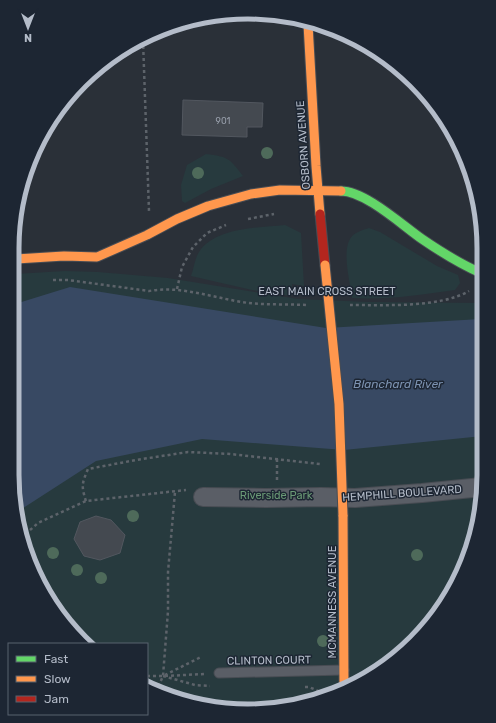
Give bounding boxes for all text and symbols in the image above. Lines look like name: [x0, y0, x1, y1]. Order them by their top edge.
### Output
north arrow: [8, 8, 48, 48]
text: N: [24, 31, 32, 44]
street label: OSBORN AVENUE: [294, 100, 313, 190]
house number: 901: [216, 116, 231, 126]
street label: EAST MAIN CROSS STREET: [258, 285, 396, 298]
water label: Blanchard River: [353, 377, 443, 391]
street label: HEMPHILL BOULEVARD: [342, 483, 462, 504]
park label: Riverside Park: [240, 489, 313, 502]
street label: MCMANNESS AVENUE: [326, 545, 339, 658]
legend: [8, 643, 148, 715]
text: Fast: [44, 652, 68, 666]
street label: CLINTON COURT: [227, 653, 312, 668]
text: Slow: [44, 672, 71, 686]
text: Jam: [44, 692, 69, 706]

